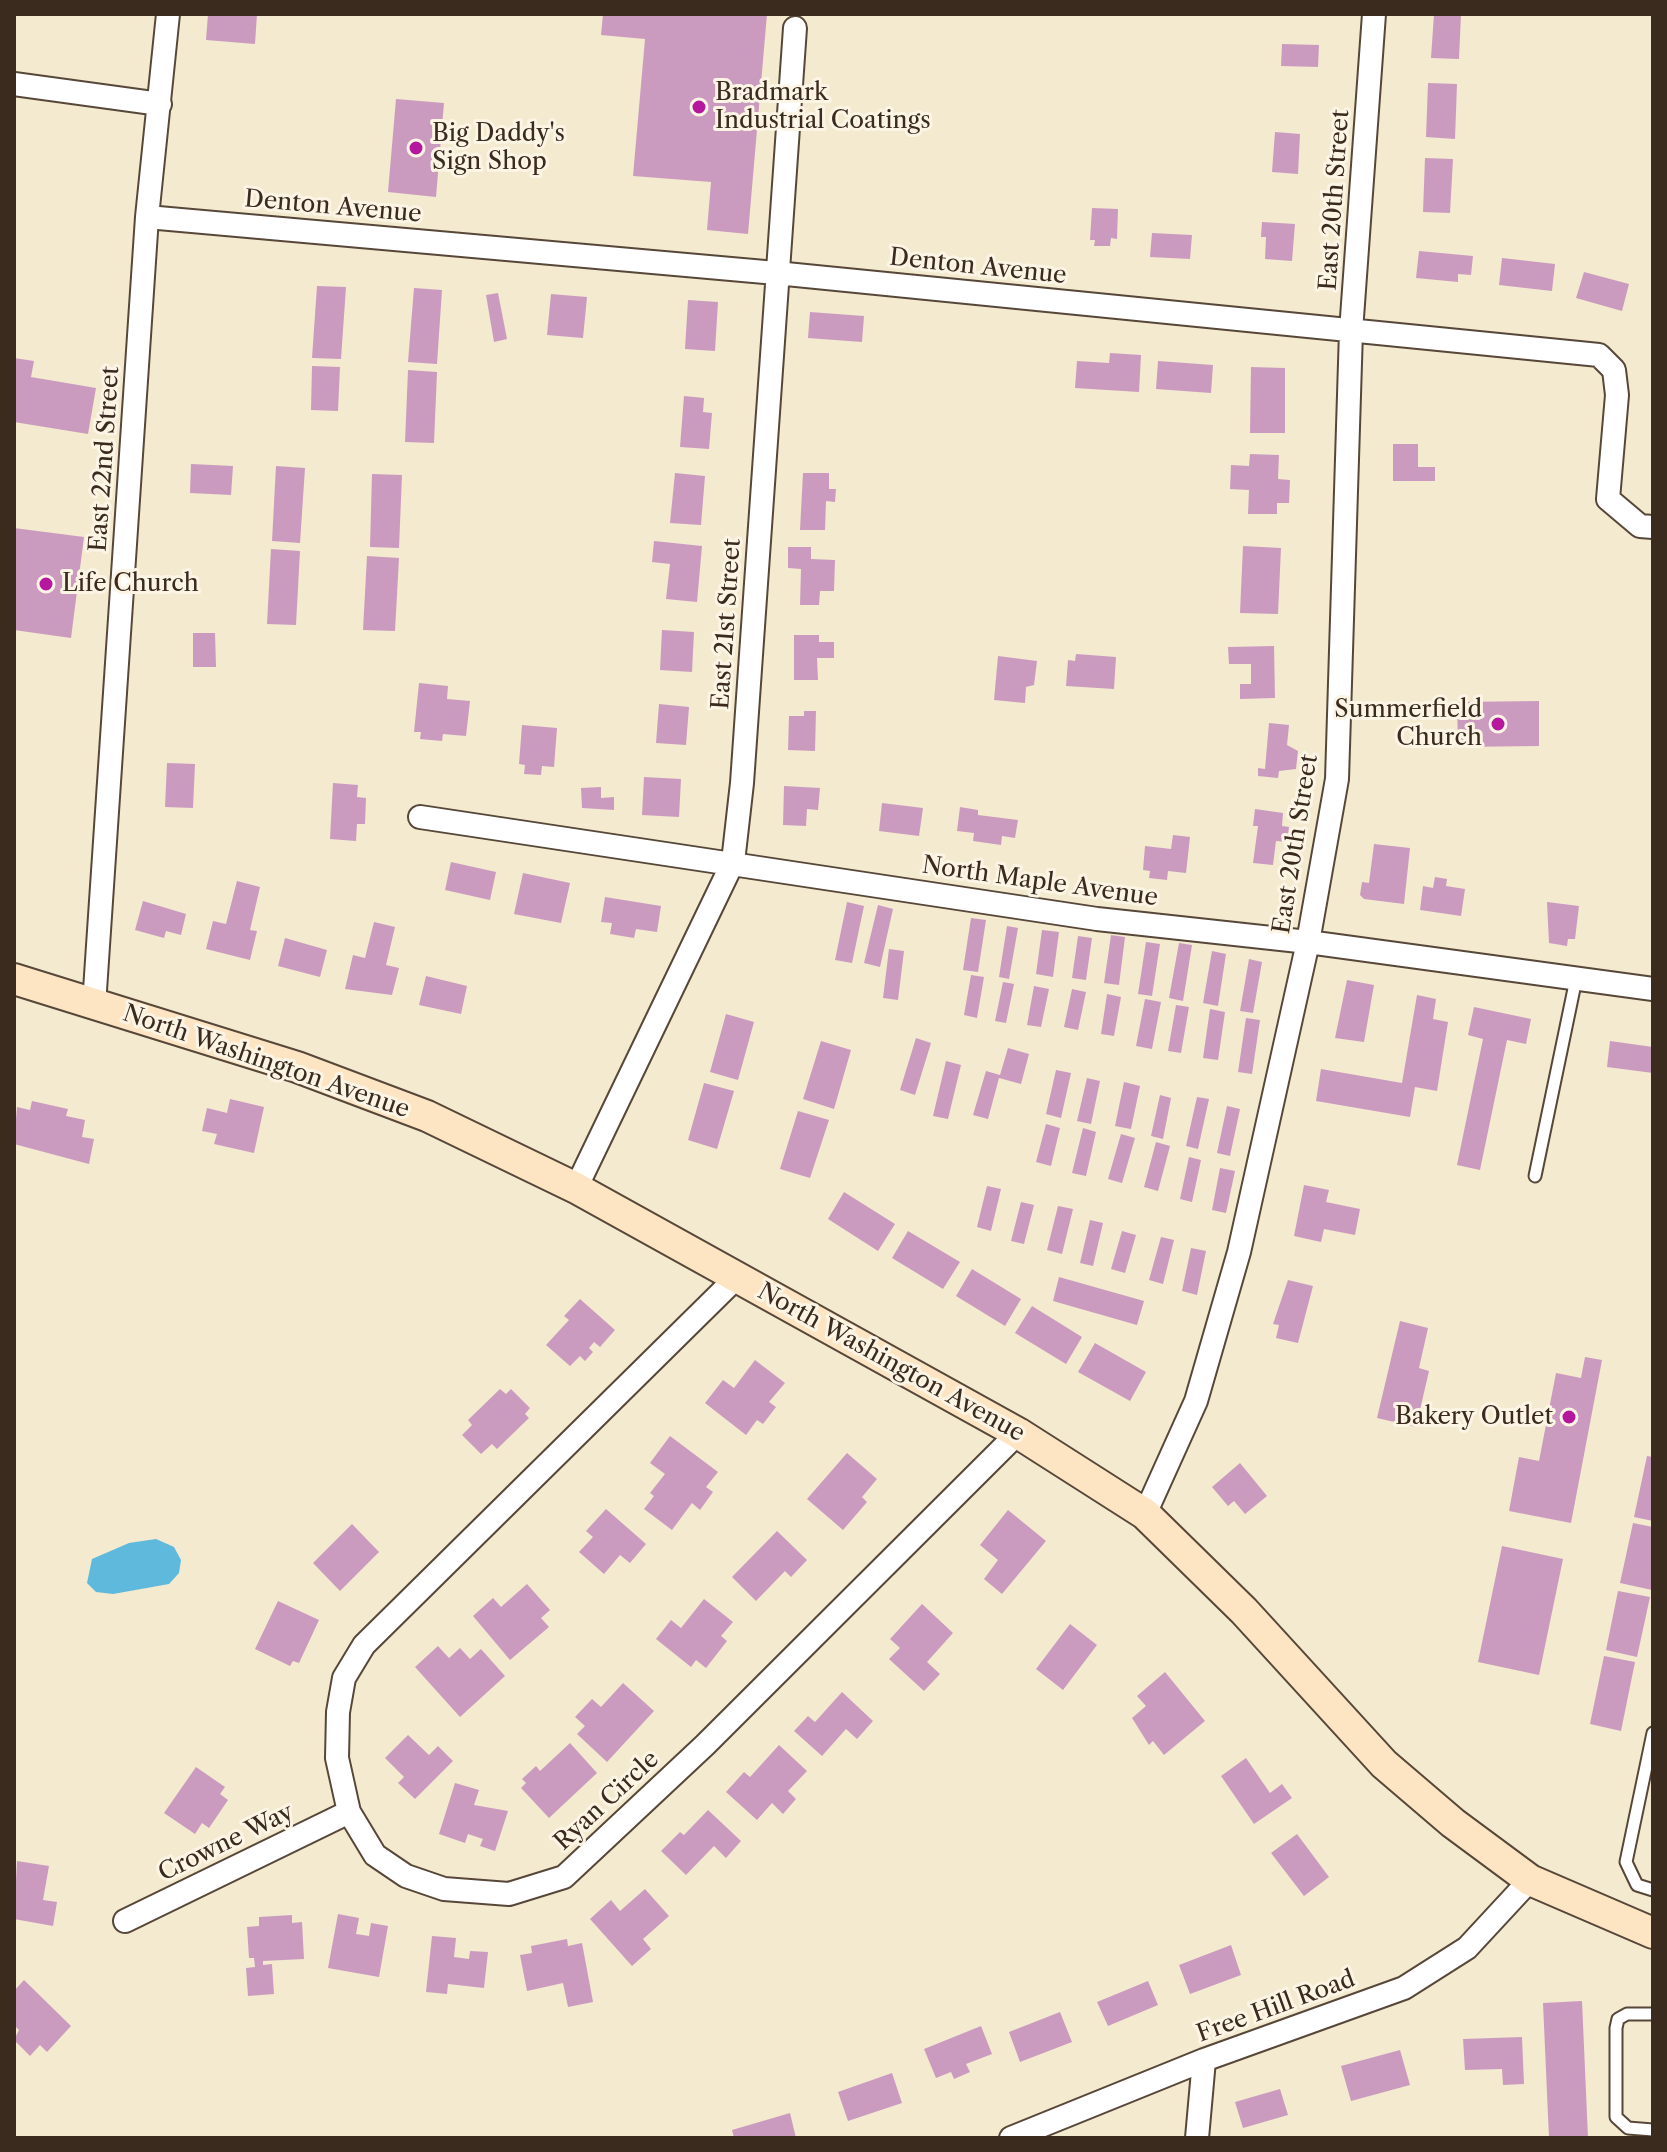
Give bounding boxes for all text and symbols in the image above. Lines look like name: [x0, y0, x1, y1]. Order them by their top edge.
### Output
place label: Bradmark Industrial Coatings: [715, 79, 931, 135]
marker: Bradmark Industrial Coatings: [690, 98, 708, 116]
street label: East 20th Street: [1314, 109, 1356, 291]
place label: Big Daddy's Sign Shop: [432, 120, 565, 176]
marker: Big Daddy's Sign Shop: [407, 139, 425, 157]
street label: Denton Avenue: [243, 185, 423, 229]
street label: Denton Avenue: [888, 243, 1068, 291]
street label: East 22nd Street: [84, 365, 126, 553]
street label: East 21st Street: [707, 537, 747, 711]
place label: Life Church: [62, 570, 199, 598]
marker: Life Church: [37, 575, 55, 593]
place label: Summerfield Church: [1334, 696, 1482, 752]
marker: Summerfield Church: [1489, 715, 1507, 733]
street label: East 20th Street: [1268, 752, 1324, 936]
street label: North Maple Avenue: [920, 851, 1160, 913]
street label: North Washington Avenue: [119, 999, 413, 1125]
street label: North Washington Avenue: [752, 1277, 1030, 1449]
place label: Bakery Outlet: [1395, 1403, 1553, 1431]
marker: Bakery Outlet: [1560, 1408, 1578, 1426]
street label: Ryan Circle: [549, 1745, 665, 1857]
street label: Crowne Way: [154, 1798, 298, 1888]
street label: Free Hill Road: [1193, 1965, 1359, 2049]

